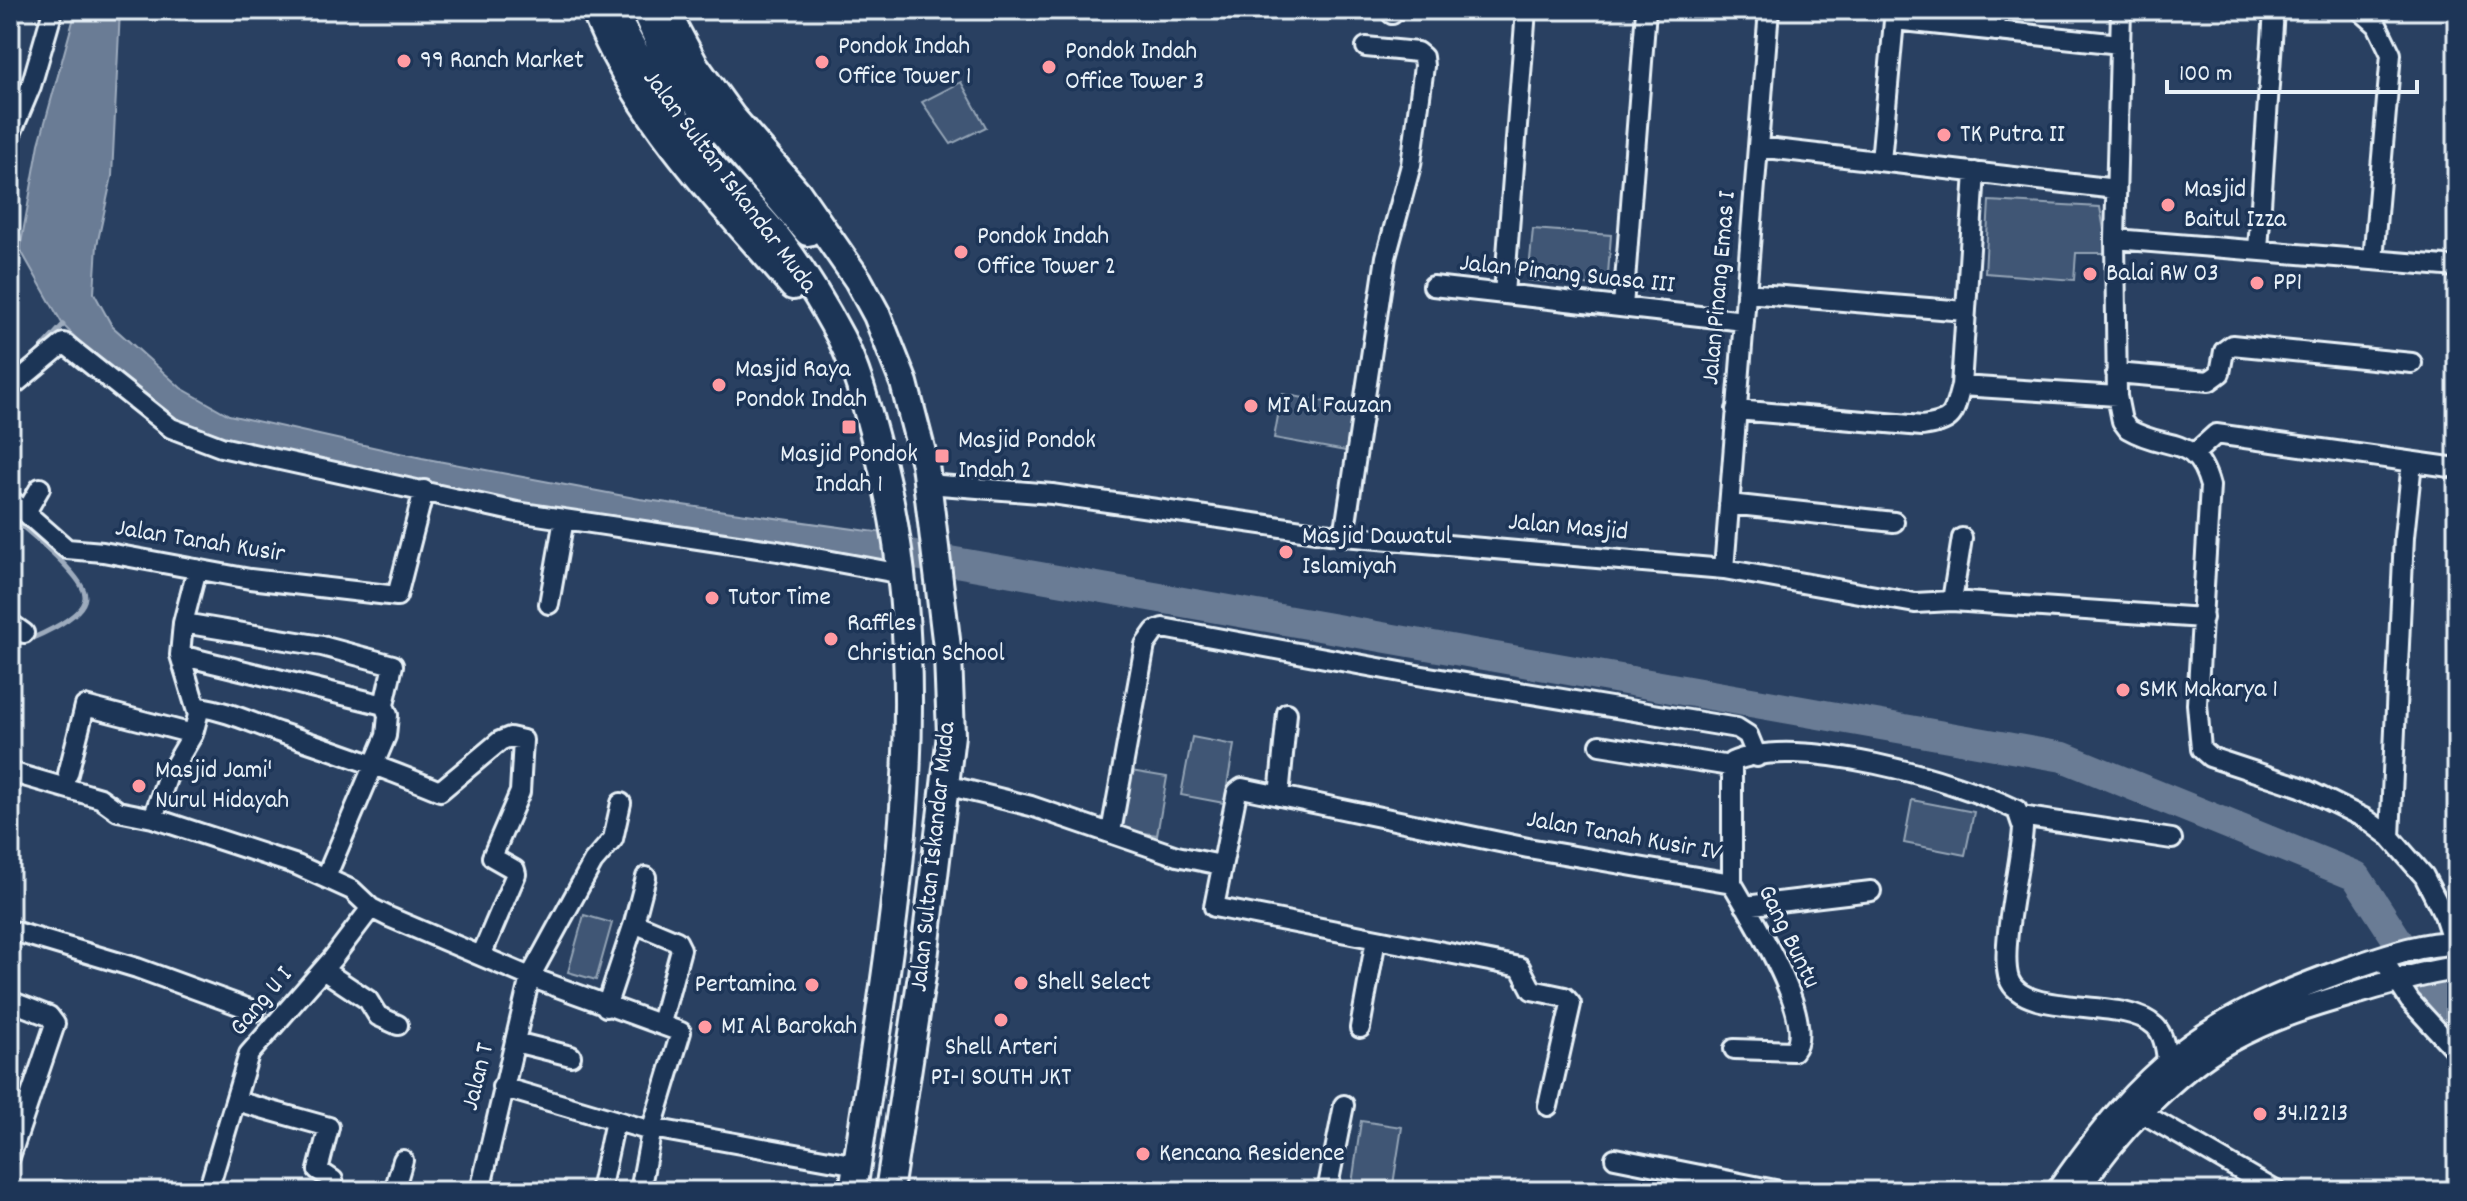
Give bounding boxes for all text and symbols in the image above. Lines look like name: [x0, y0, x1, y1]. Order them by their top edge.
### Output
place label: Pondok Indah Office Tower 1: [838, 29, 972, 96]
place label: Pondok Indah Office Tower 3: [1065, 34, 1204, 101]
place label: 99 Ranch Market: [420, 43, 584, 80]
scale bar: [2167, 44, 2417, 94]
marker: 99 Ranch Market: [395, 52, 413, 70]
marker: Pondok Indah Office Tower 1: [813, 53, 831, 71]
marker: Pondok Indah Office Tower 3: [1040, 58, 1058, 76]
text: 100 m: [2179, 58, 2232, 92]
street label: Jalan Sultan Iskandar Muda: [633, 63, 826, 302]
place label: TK Putra II: [1960, 117, 2065, 154]
marker: TK Putra II: [1935, 126, 1953, 144]
place label: Masjid Baitul Izza: [2184, 172, 2287, 239]
street label: Jalan Pinang Emas I: [1693, 189, 1747, 387]
marker: Masjid Baitul Izza: [2159, 196, 2177, 214]
place label: Pondok Indah Office Tower 2: [977, 219, 1116, 286]
marker: Pondok Indah Office Tower 2: [952, 243, 970, 261]
street label: Jalan Pinang Suasa III: [1458, 245, 1676, 305]
place label: Balai RW 03: [2106, 256, 2219, 293]
marker: Balai RW 03: [2081, 265, 2099, 283]
place label: PP1: [2273, 265, 2302, 302]
marker: PP1: [2248, 274, 2266, 292]
place label: Masjid Raya Pondok Indah: [735, 352, 867, 419]
marker: Masjid Raya Pondok Indah: [710, 376, 728, 394]
place label: MI Al Fauzan: [1267, 388, 1392, 425]
marker: MI Al Fauzan: [1242, 397, 1260, 415]
marker: Masjid Pondok Indah 1: [840, 418, 858, 436]
place label: Masjid Pondok Indah 2: [958, 423, 1096, 490]
place label: Masjid Pondok Indah 1: [780, 437, 918, 504]
marker: Masjid Pondok Indah 2: [933, 447, 951, 465]
street label: Jalan Masjid: [1507, 504, 1629, 552]
street label: Jalan Tanah Kusir: [113, 510, 288, 574]
place label: Masjid Dawatul Islamiyah: [1302, 519, 1452, 586]
marker: Masjid Dawatul Islamiyah: [1277, 543, 1295, 561]
place label: Tutor Time: [728, 580, 831, 617]
marker: Tutor Time: [703, 589, 721, 607]
place label: Raffles Christian School: [847, 606, 1005, 673]
marker: Raffles Christian School: [822, 630, 840, 648]
place label: SMK Makarya 1: [2139, 672, 2278, 709]
marker: SMK Makarya 1: [2114, 681, 2132, 699]
street label: Jalan Sultan Iskandar Muda: [901, 719, 967, 994]
place label: Masjid Jami' Nurul Hidayah: [155, 753, 289, 820]
marker: Masjid Jami' Nurul Hidayah: [130, 777, 148, 795]
street label: Jalan Tanah Kusir IV: [1523, 802, 1725, 872]
street label: Gang Buntu: [1747, 879, 1829, 995]
street label: Gang U I: [222, 959, 302, 1045]
place label: Shell Select: [1037, 965, 1151, 1002]
place label: Pertamina: [694, 967, 797, 1004]
marker: Shell Select: [1012, 974, 1030, 992]
marker: Pertamina: [803, 976, 821, 994]
place label: MI Al Barokah: [721, 1009, 857, 1046]
marker: Shell Arteri PI-1 SOUTH JKT: [992, 1011, 1010, 1029]
marker: MI Al Barokah: [696, 1018, 714, 1036]
place label: Shell Arteri PI-1 SOUTH JKT: [931, 1030, 1072, 1097]
street label: Jalan T: [453, 1039, 505, 1115]
place label: 34.12213: [2276, 1096, 2348, 1133]
marker: 34.12213: [2251, 1105, 2269, 1123]
place label: Kencana Residence: [1159, 1136, 1345, 1173]
marker: Kencana Residence: [1134, 1145, 1152, 1163]

